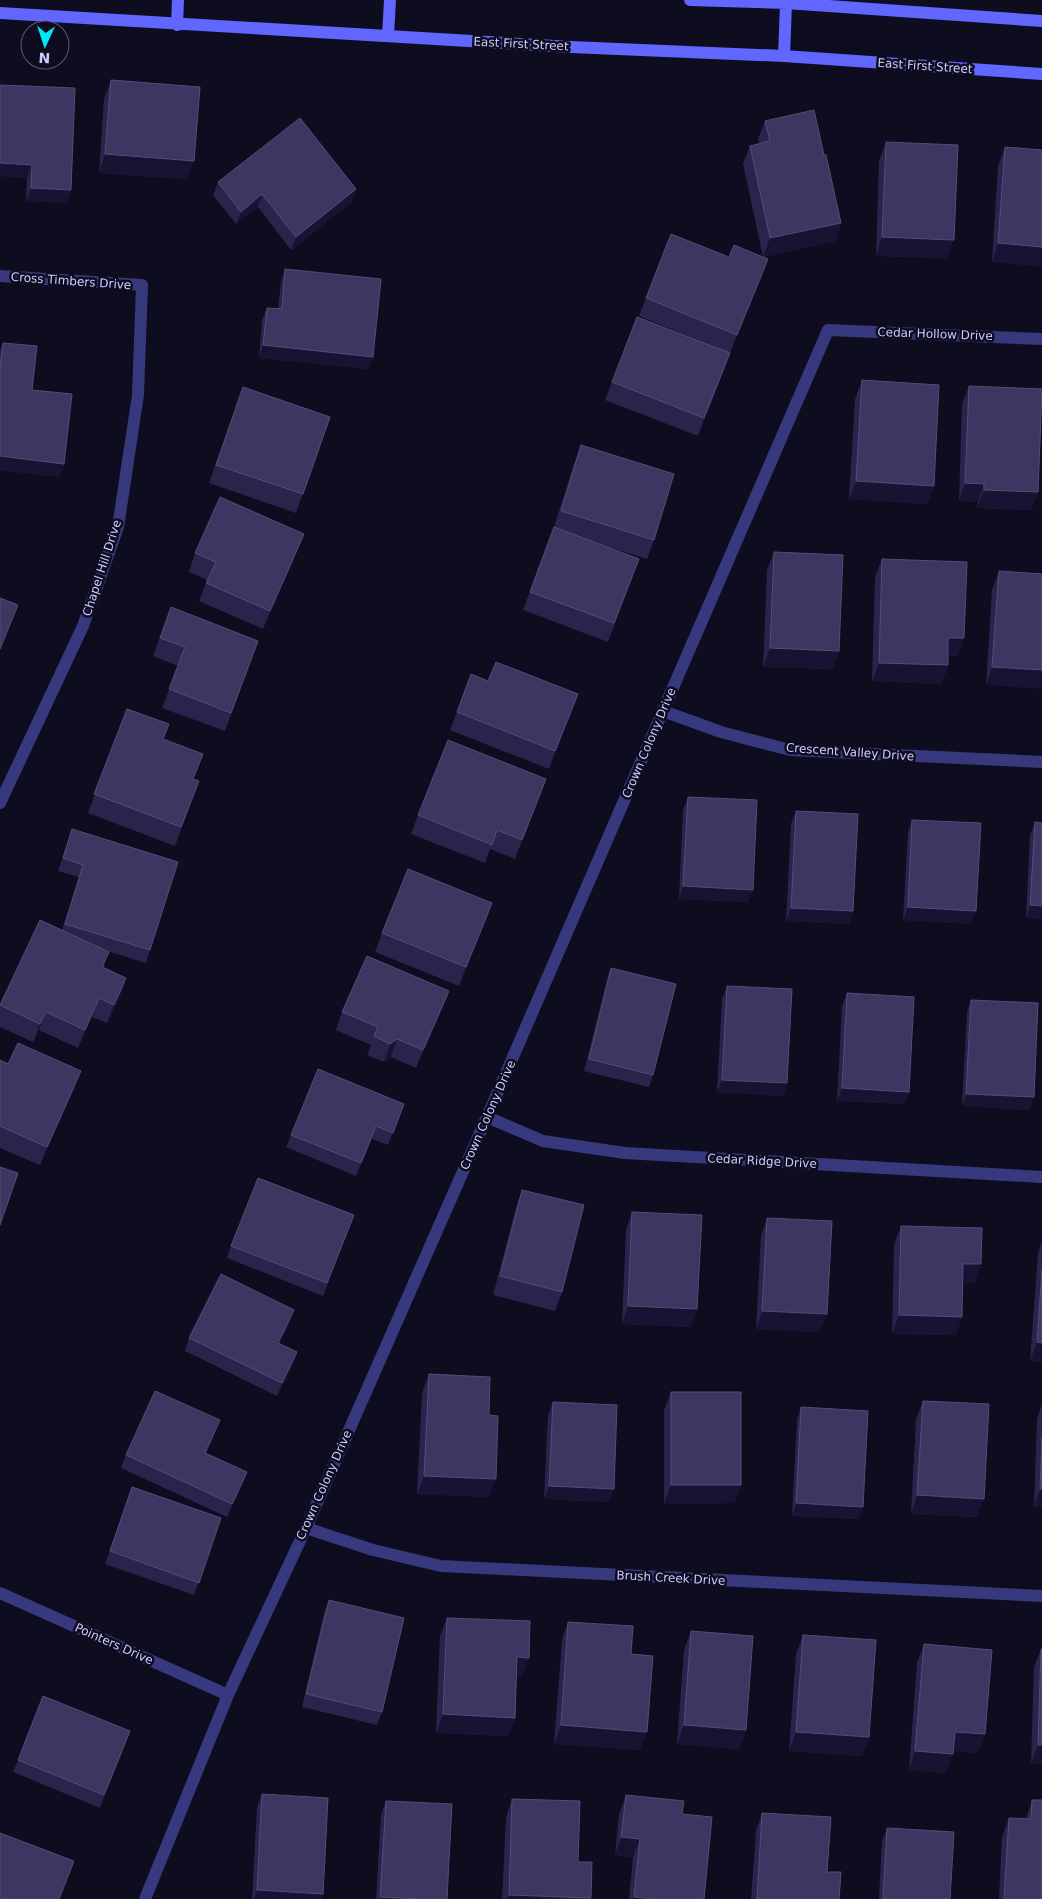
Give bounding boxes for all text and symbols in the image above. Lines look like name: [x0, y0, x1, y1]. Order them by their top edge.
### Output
north arrow: [20, 20, 70, 70]
street label: East First Street: [473, 35, 569, 53]
text: N: [38, 50, 51, 66]
street label: East First Street: [877, 56, 973, 76]
street label: Cross Timbers Drive: [10, 270, 132, 292]
street label: Cedar Hollow Drive: [877, 325, 993, 343]
street label: Chapel Hill Drive: [80, 518, 124, 618]
street label: Crown Colony Drive: [619, 686, 679, 800]
street label: Crescent Valley Drive: [785, 741, 915, 763]
street label: Crown Colony Drive: [457, 1058, 519, 1172]
street label: Cedar Ridge Drive: [707, 1151, 817, 1171]
street label: Crown Colony Drive: [293, 1428, 355, 1542]
street label: Brush Creek Drive: [616, 1568, 726, 1588]
street label: Pointers Drive: [73, 1620, 155, 1668]

